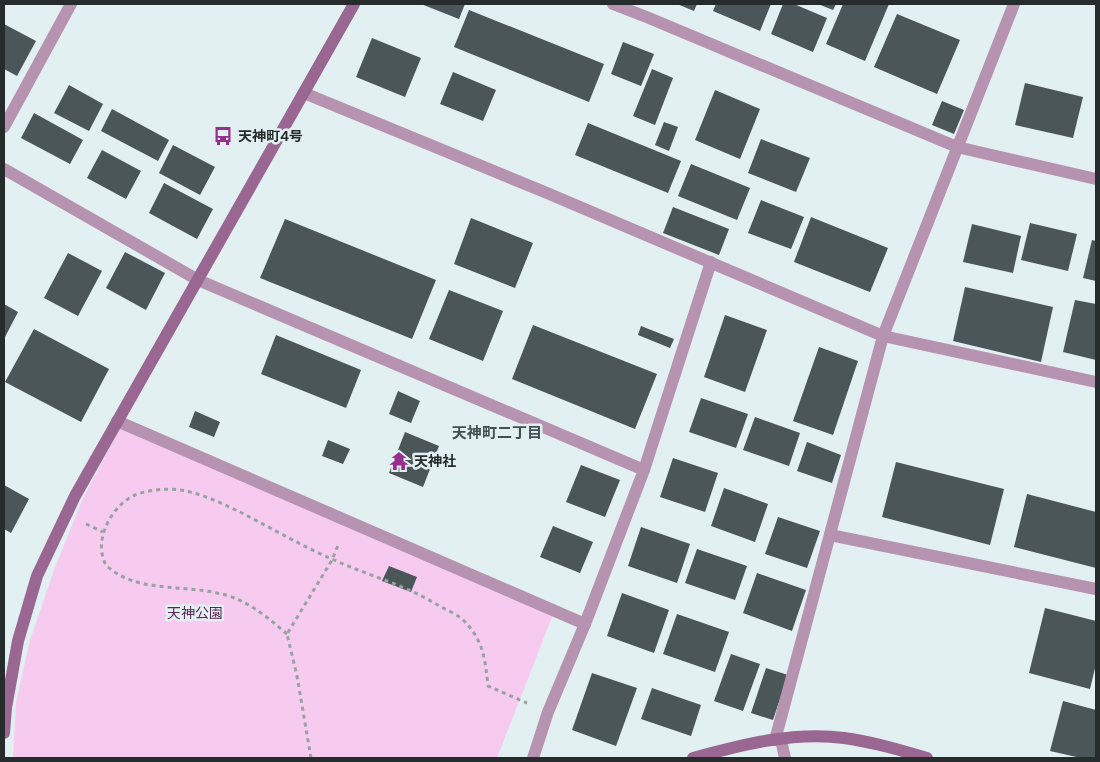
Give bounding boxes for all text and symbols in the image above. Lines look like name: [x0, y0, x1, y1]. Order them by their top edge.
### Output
bus stop icon: 天神町4号: [212, 125, 234, 147]
place label: 天神町4号: [238, 127, 303, 145]
district label: 天神町二丁目: [452, 423, 542, 443]
temple icon: 天神社: [388, 450, 410, 472]
place label: 天神社: [414, 452, 456, 470]
park label: 天神公園: [167, 604, 223, 622]

